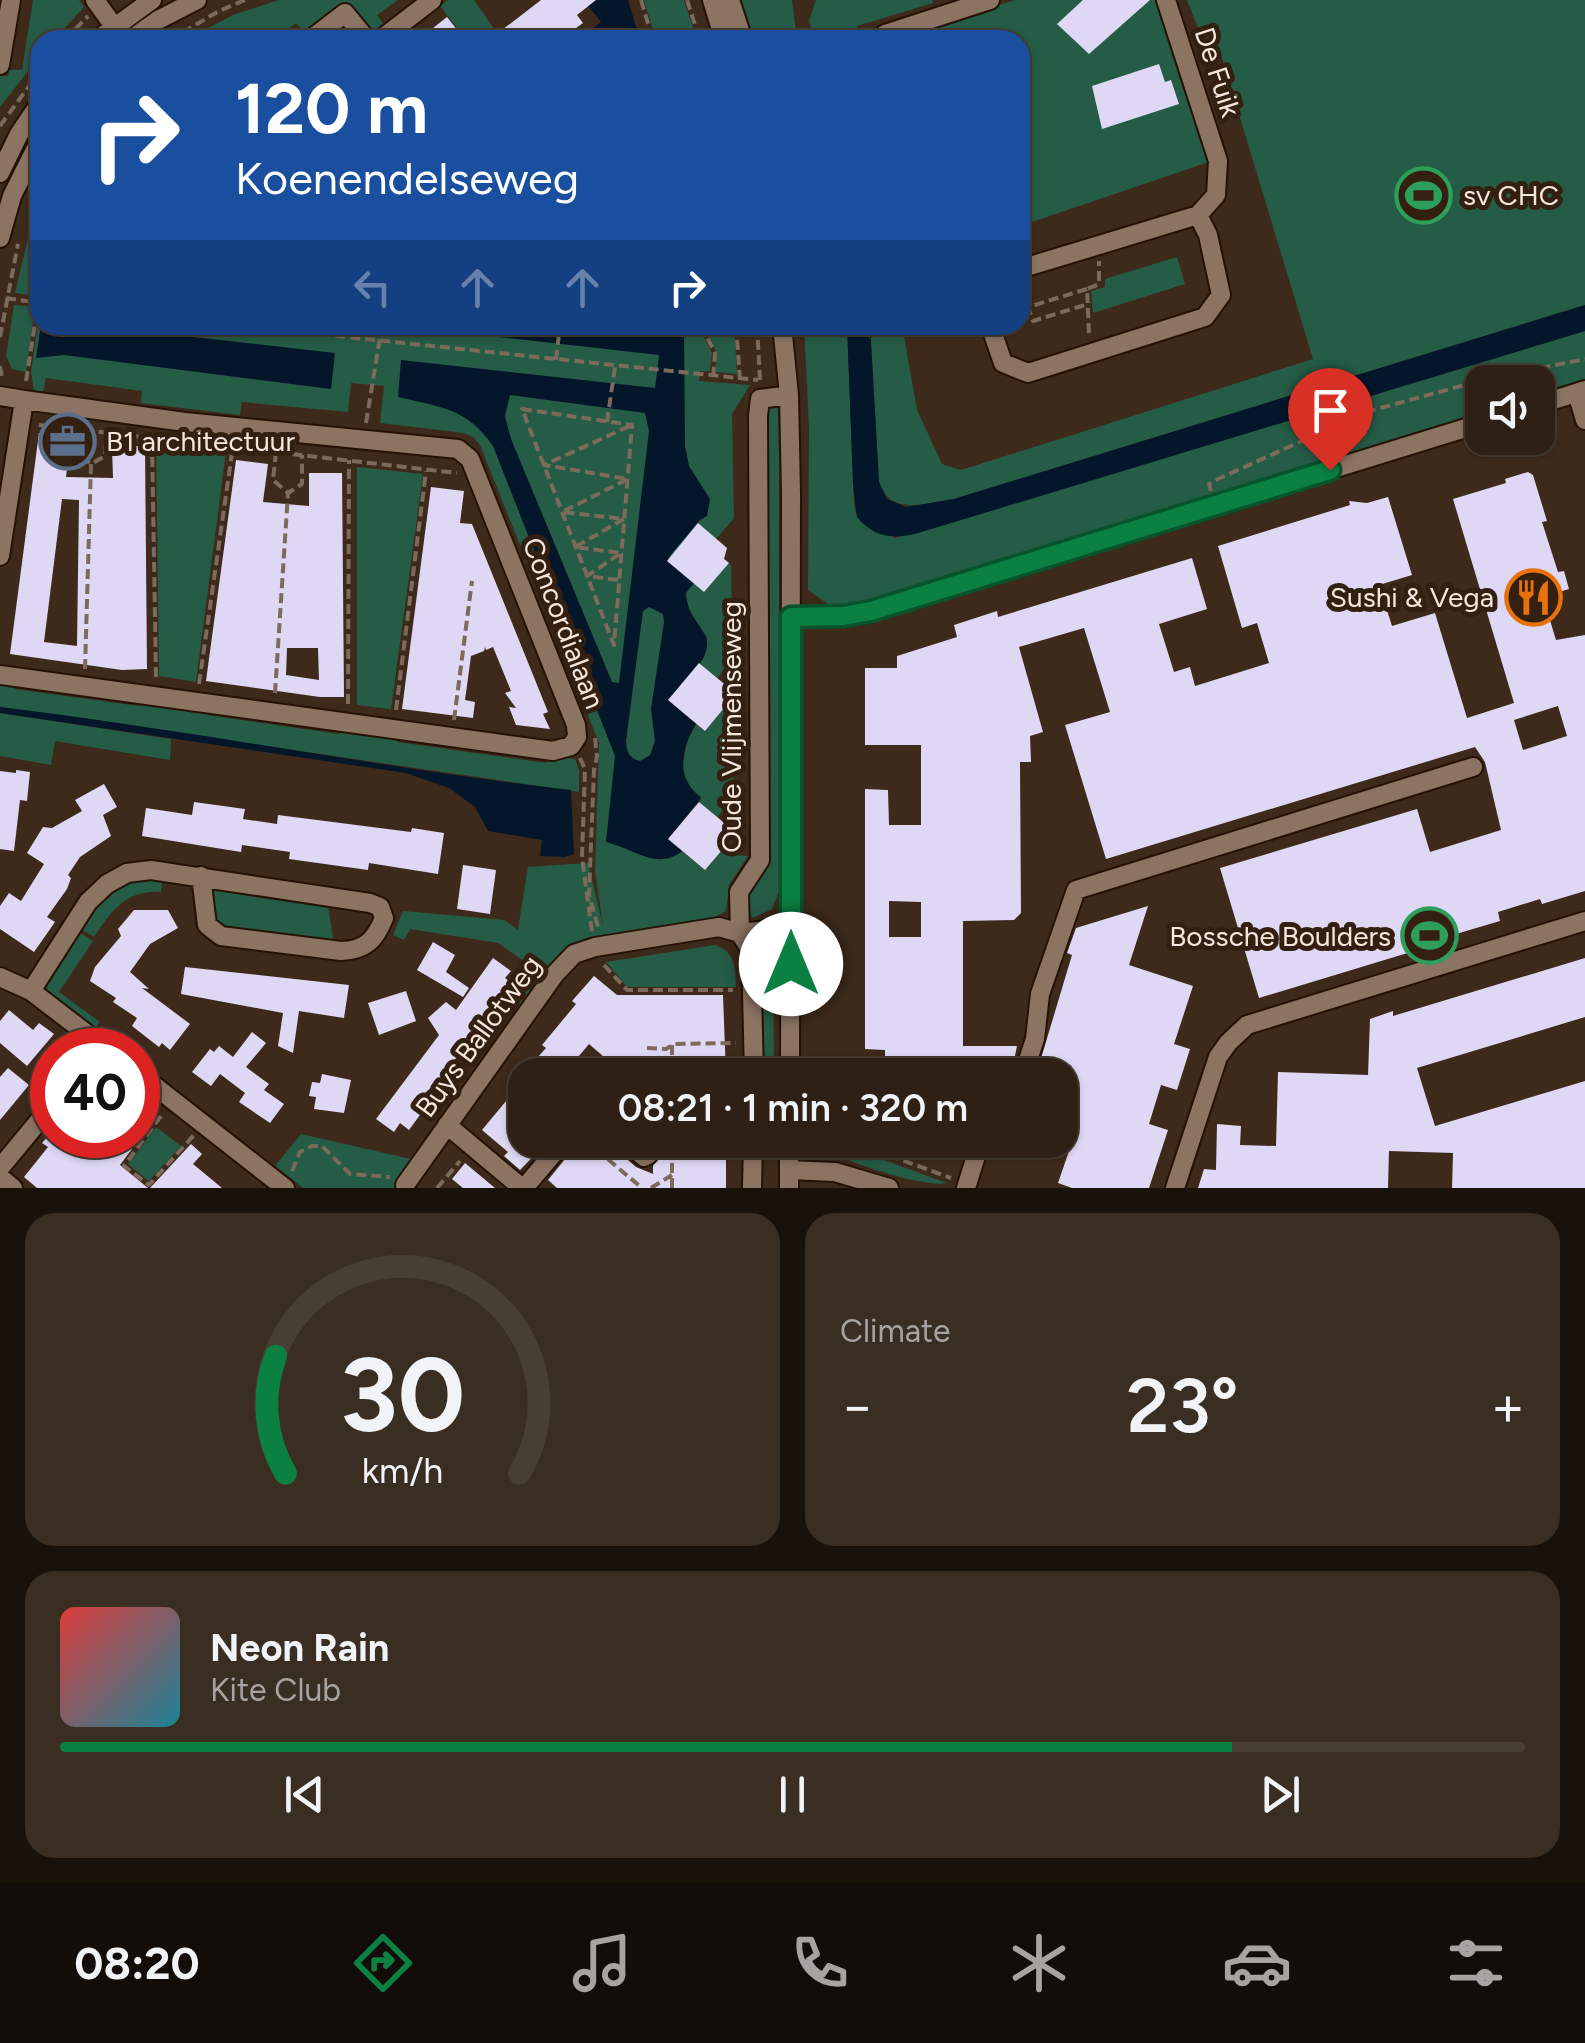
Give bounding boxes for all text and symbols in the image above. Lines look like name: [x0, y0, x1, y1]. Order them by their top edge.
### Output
street label: De Fuik: [1188, 23, 1249, 121]
text: 120 m: [235, 66, 428, 151]
icon: right: [70, 70, 200, 200]
text: Koenendelseweg: [235, 151, 579, 205]
sports icon: sv CHC: [1394, 165, 1454, 225]
place label: sv CHC: [1463, 178, 1559, 212]
icon: left: [345, 260, 400, 315]
icon: ahead: [450, 260, 505, 315]
icon: ahead: [555, 260, 610, 315]
icon: right: [660, 260, 715, 315]
map controls: [1465, 365, 1555, 455]
button: sound: [1465, 365, 1555, 455]
pin: [1288, 368, 1373, 471]
icon: arrive: [1303, 383, 1358, 438]
office icon: B1 architectuur: [37, 411, 97, 471]
place label: B1 architectuur: [106, 424, 295, 458]
street label: Concordialaan: [516, 533, 612, 713]
restaurant icon: Sushi & Vega: [1503, 567, 1563, 627]
place label: Sushi & Vega: [1330, 580, 1494, 614]
street label: Oude Vlijmenseweg: [714, 601, 748, 853]
sports icon: Bossche Boulders: [1400, 906, 1460, 966]
position arrow: [739, 912, 843, 1016]
place label: Bossche Boulders: [1169, 919, 1391, 953]
street label: Buys Ballotweg: [408, 949, 548, 1123]
speed limit sign: 40: [30, 1028, 160, 1158]
text: 08:21 · 1 min · 320 m: [618, 1085, 968, 1131]
text: Climate: [840, 1312, 951, 1350]
text: 30: [340, 1332, 465, 1457]
text: 23°: [1126, 1361, 1239, 1451]
text: −: [840, 1373, 874, 1439]
text: +: [1491, 1373, 1525, 1439]
text: km/h: [362, 1449, 443, 1492]
text: Neon Rain: [210, 1625, 389, 1671]
text: Kite Club: [210, 1671, 341, 1709]
icon: previous: [277, 1767, 332, 1822]
icon: pause: [765, 1767, 820, 1822]
icon: next: [1253, 1767, 1308, 1822]
icon: directions: [348, 1928, 418, 1998]
icon: music: [567, 1928, 637, 1998]
icon: phone: [785, 1928, 855, 1998]
icon: climate: [1004, 1928, 1074, 1998]
icon: car: [1222, 1928, 1292, 1998]
icon: filters: [1441, 1928, 1511, 1998]
text: 08:20: [74, 1936, 200, 1990]

